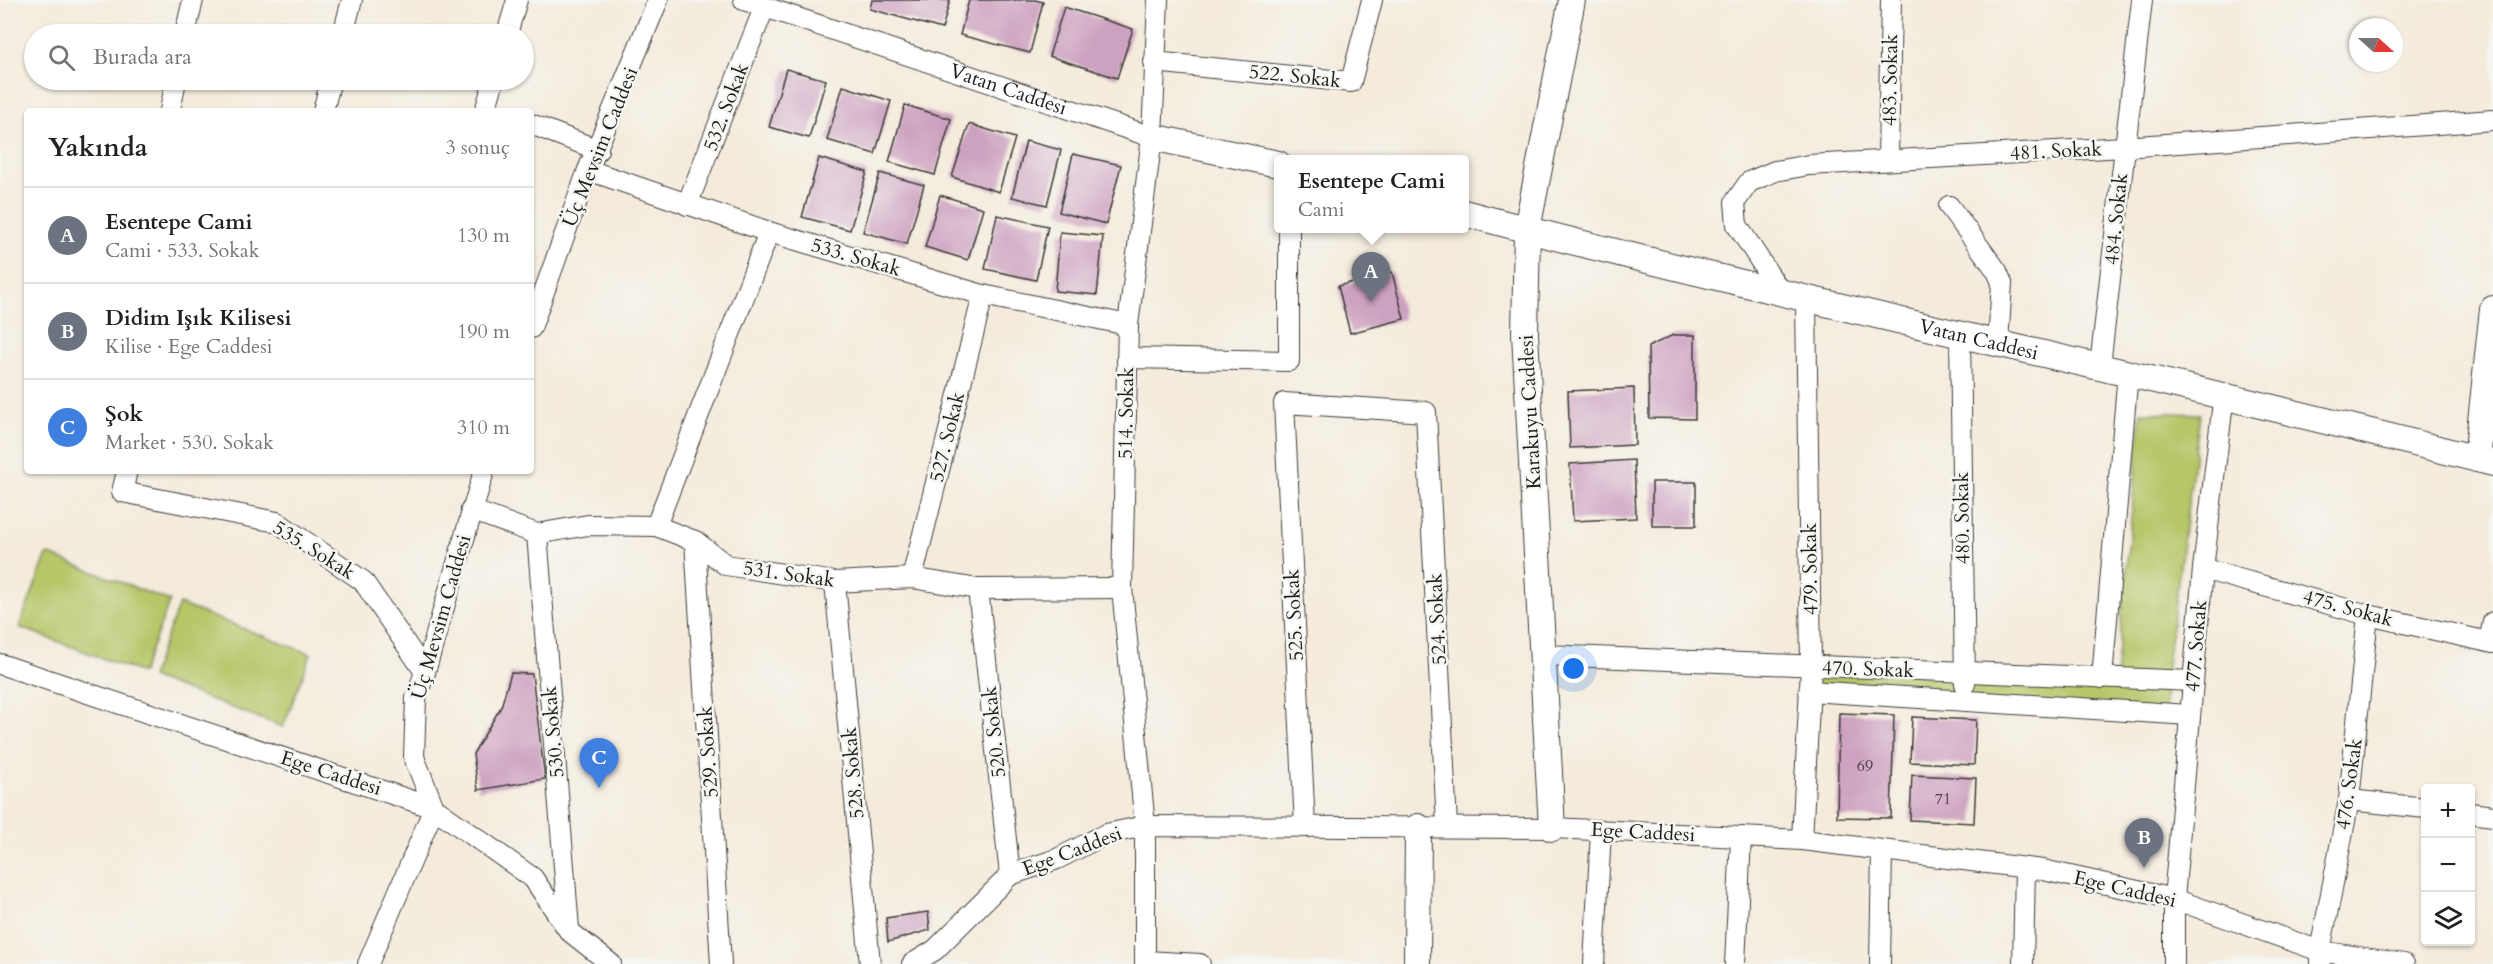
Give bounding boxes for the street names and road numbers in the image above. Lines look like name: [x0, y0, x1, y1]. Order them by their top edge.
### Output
street label: 483. Sokak: [1876, 33, 1904, 126]
street label: Vatan Caddesi: [946, 57, 1071, 121]
street label: 522. Sokak: [1248, 58, 1342, 94]
street label: 532. Sokak: [697, 59, 755, 155]
street label: Üç Mevsim Caddesi: [556, 63, 645, 231]
street label: 481. Sokak: [2009, 135, 2103, 167]
street label: 484. Sokak: [2098, 172, 2134, 266]
street label: 533. Sokak: [808, 231, 904, 283]
street label: Vatan Caddesi: [1916, 312, 2042, 366]
street label: Karakuyu Caddesi: [1512, 334, 1548, 490]
street label: 514. Sokak: [1112, 366, 1140, 459]
street label: 527. Sokak: [923, 389, 971, 485]
street label: 480. Sokak: [1948, 471, 1976, 564]
street label: 535. Sokak: [268, 514, 360, 586]
street label: 479. Sokak: [1796, 522, 1824, 615]
street label: Üç Mevsim Caddesi: [405, 531, 478, 702]
street label: 531. Sokak: [742, 554, 837, 594]
street label: 525. Sokak: [1278, 568, 1310, 662]
street label: 524. Sokak: [1421, 572, 1453, 666]
street label: 475. Sokak: [2300, 583, 2396, 633]
street label: 477. Sokak: [2179, 599, 2213, 693]
street label: 470. Sokak: [1822, 654, 1915, 684]
street label: 530. Sokak: [536, 685, 570, 779]
street label: 520. Sokak: [976, 685, 1012, 779]
street label: 529. Sokak: [691, 705, 725, 799]
street label: 528. Sokak: [836, 726, 870, 820]
street label: 476. Sokak: [2329, 736, 2369, 831]
street label: Ege Caddesi: [277, 744, 385, 802]
street label: Ege Caddesi: [1590, 816, 1696, 848]
street label: Ege Caddesi: [1018, 820, 1126, 882]
street label: Ege Caddesi: [2071, 864, 2179, 914]

